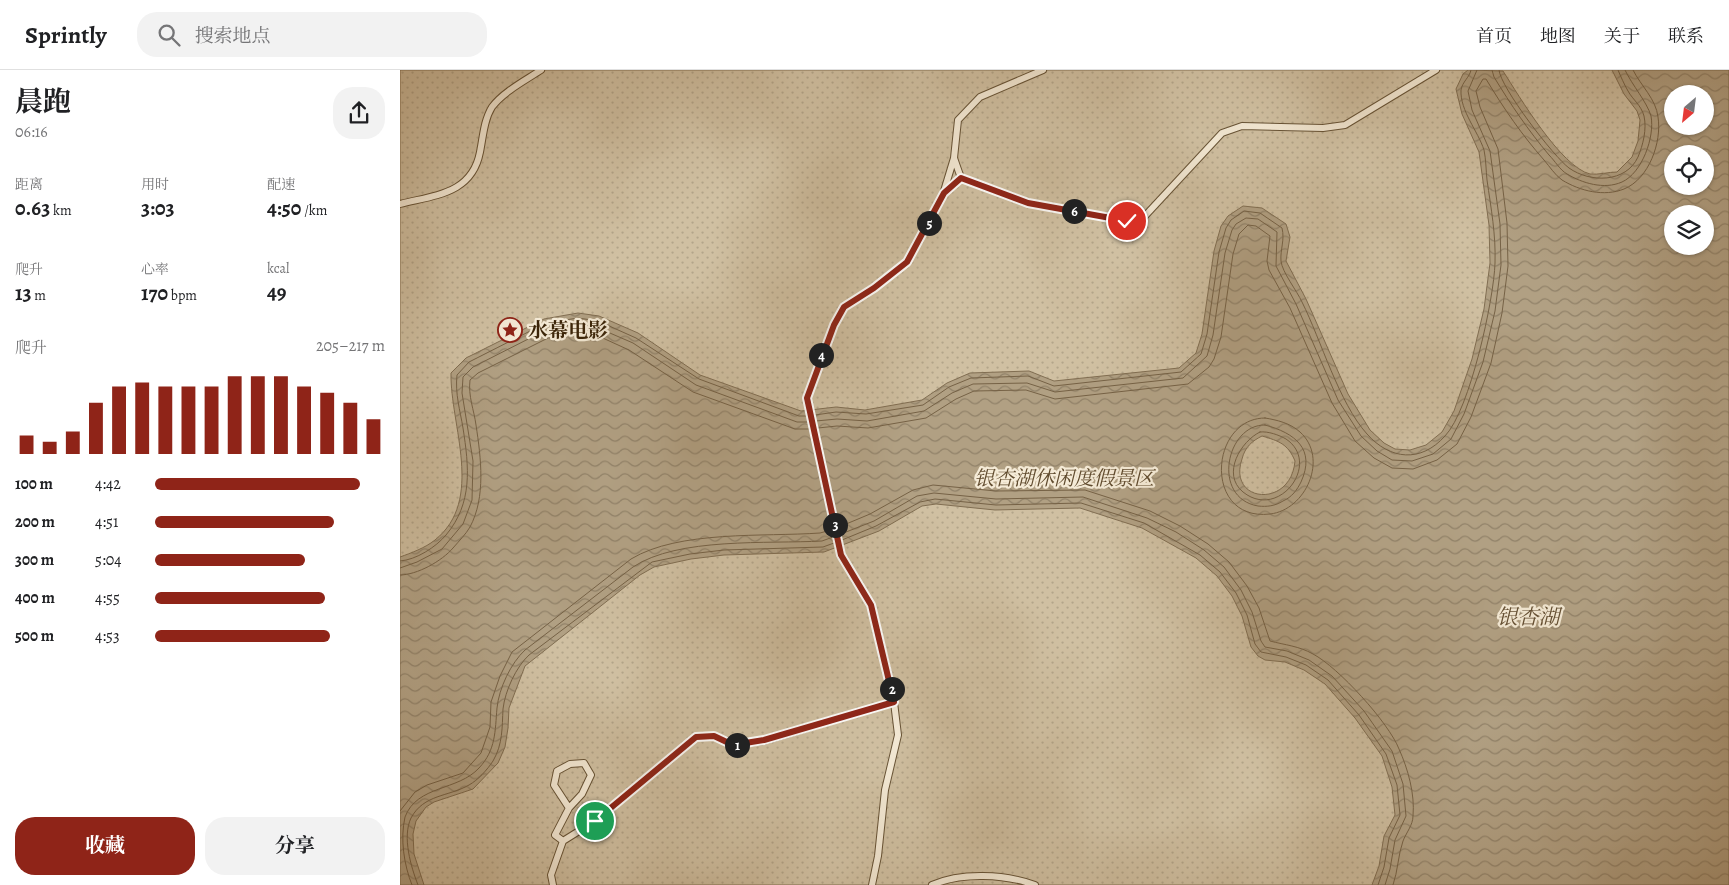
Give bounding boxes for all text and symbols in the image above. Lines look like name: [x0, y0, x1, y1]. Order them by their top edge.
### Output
search box: [137, 12, 487, 57]
text: Sprintly: [25, 19, 107, 51]
icon: search: [155, 21, 183, 49]
text: 搜索地点: [195, 23, 271, 49]
text: 首页: [1476, 24, 1512, 48]
text: 地图: [1540, 24, 1576, 48]
text: 关于: [1604, 24, 1640, 48]
text: 联系: [1668, 24, 1704, 48]
text: 晨跑: [15, 83, 71, 121]
north arrow: [1664, 85, 1714, 135]
map controls: [1664, 85, 1714, 255]
button: share: [333, 87, 385, 139]
text: 06:16: [15, 121, 48, 143]
button: locate: [1664, 145, 1714, 195]
text: 距离: [15, 175, 43, 194]
text: 用时: [141, 175, 169, 194]
text: 配速: [267, 175, 295, 194]
text: 0.63: [15, 194, 50, 222]
text: 3:03: [141, 194, 175, 222]
text: 4:50: [267, 194, 301, 222]
pin: 6: [1062, 198, 1086, 224]
pin: [1106, 200, 1148, 242]
text: km: [50, 201, 72, 220]
text: /km: [301, 201, 327, 220]
text: 6: [1071, 202, 1078, 221]
button: layers: [1664, 205, 1714, 255]
icon: check: [1113, 207, 1141, 235]
pin: 5: [916, 210, 942, 236]
text: 5: [927, 214, 932, 233]
text: kcal: [267, 259, 289, 278]
text: 爬升: [15, 260, 43, 279]
text: 心率: [141, 260, 169, 279]
text: 49: [267, 278, 287, 306]
text: 13: [15, 279, 32, 307]
text: 170: [141, 279, 168, 307]
text: m: [32, 286, 46, 305]
text: bpm: [168, 286, 197, 305]
place icon: 水幕电影: [497, 317, 523, 343]
place label: 水幕电影: [528, 317, 608, 344]
text: 205–217 m: [316, 335, 385, 357]
text: 爬升: [15, 337, 47, 359]
pin: 4: [808, 342, 834, 368]
text: 4: [818, 346, 825, 365]
park label: 银杏湖休闲度假景区: [974, 465, 1157, 492]
text: 100 m: [15, 473, 53, 495]
text: 4:42: [95, 473, 121, 495]
text: 200 m: [15, 511, 55, 533]
text: 4:51: [95, 511, 118, 533]
pin: 3: [822, 512, 848, 538]
text: 3: [832, 516, 839, 535]
text: 300 m: [15, 549, 54, 571]
text: 5:04: [95, 549, 121, 571]
text: 400 m: [15, 587, 55, 609]
text: 4:55: [95, 587, 120, 609]
water label: 银杏湖: [1497, 603, 1563, 631]
text: 500 m: [15, 625, 54, 647]
text: 4:53: [95, 625, 120, 647]
pin: 2: [880, 676, 904, 702]
text: 2: [889, 680, 896, 699]
pin: 1: [724, 732, 750, 758]
text: 1: [735, 736, 740, 755]
pin: [574, 800, 616, 842]
icon: arrive: [581, 807, 609, 835]
button: 收藏: [15, 817, 195, 875]
button: 分享: [205, 817, 385, 875]

